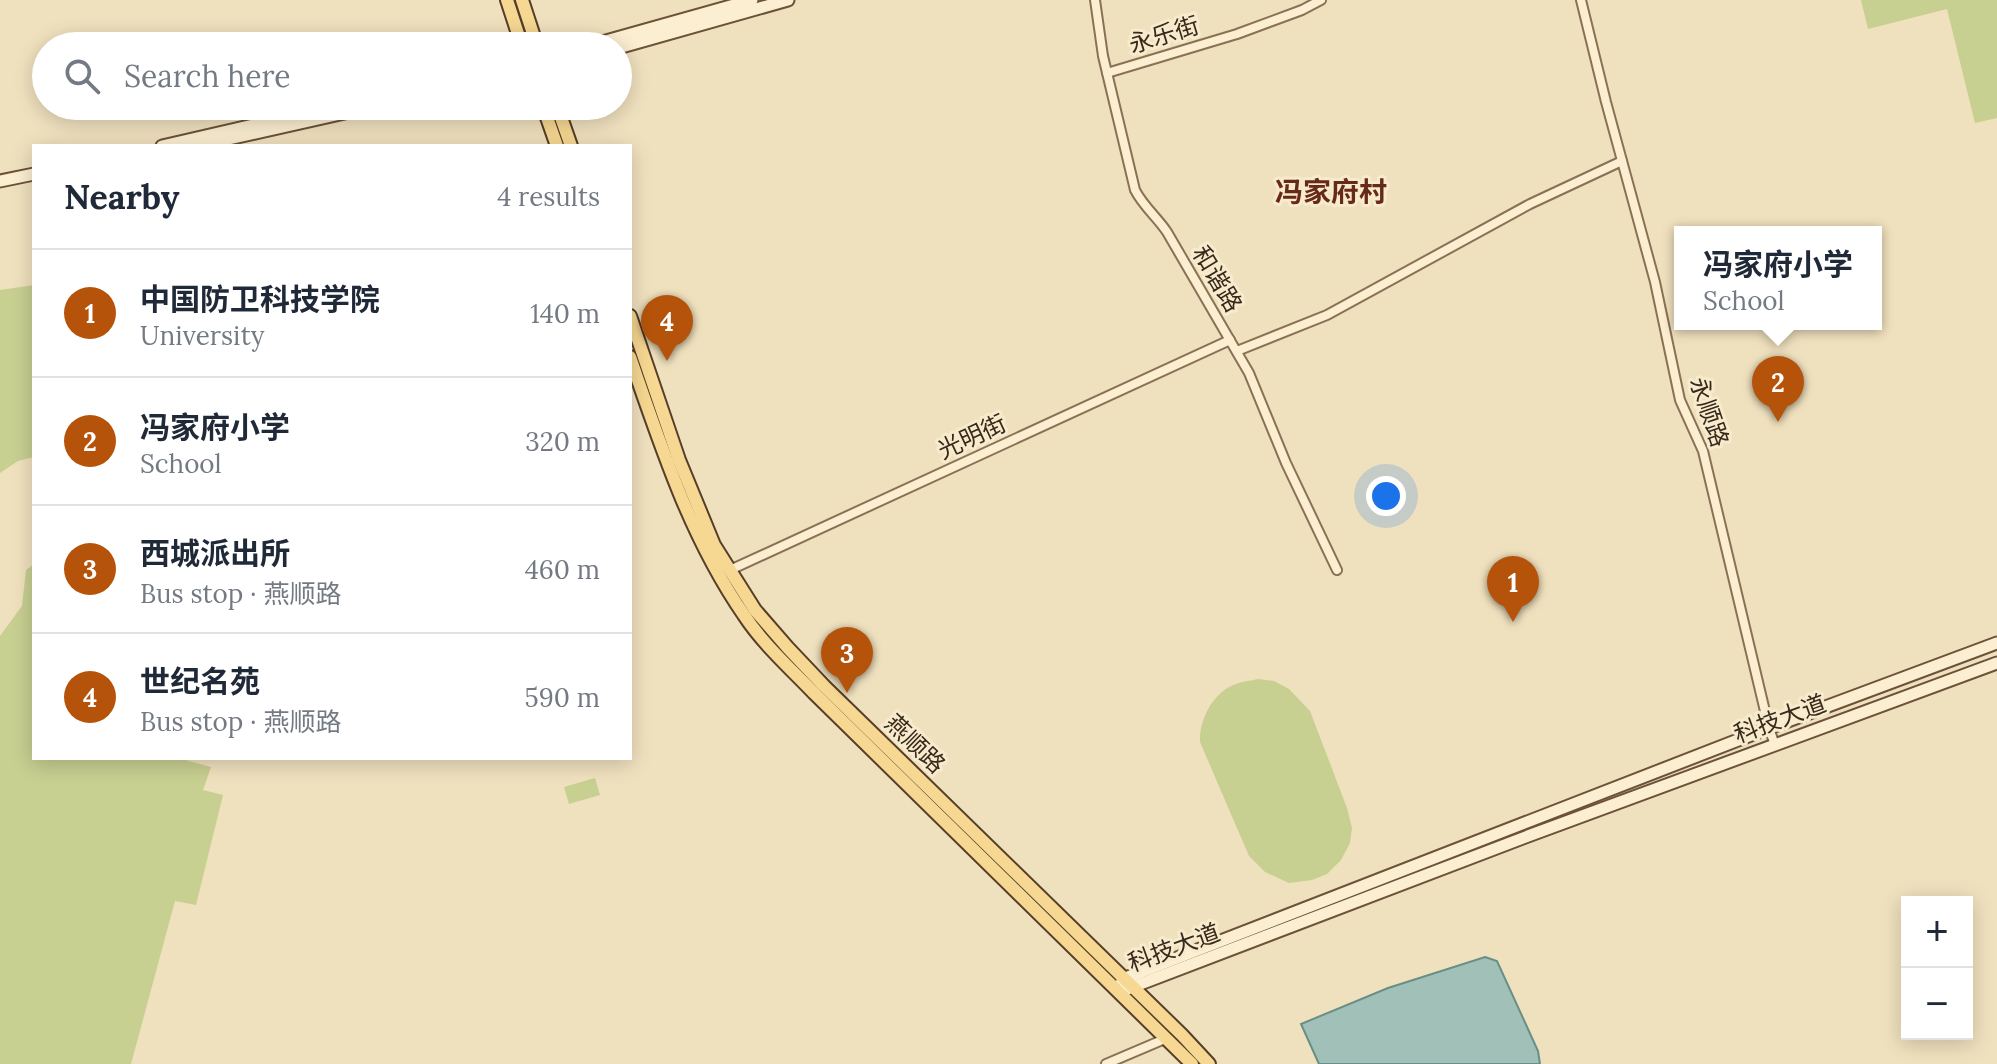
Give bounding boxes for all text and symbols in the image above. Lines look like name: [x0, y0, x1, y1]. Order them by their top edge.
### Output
street label: 永乐街: [1125, 9, 1203, 60]
search box: [32, 32, 632, 120]
icon: search: [60, 54, 104, 98]
text: Search here: [124, 57, 291, 95]
district label: 冯家府村: [1275, 174, 1387, 210]
text: Nearby: [64, 175, 180, 218]
text: 4 results: [497, 180, 600, 213]
popup: [1674, 226, 1882, 330]
street label: 和谐路: [1186, 240, 1249, 318]
text: 冯家府小学: [1703, 245, 1853, 283]
text: 中国防卫科技学院: [140, 280, 380, 318]
text: School: [1703, 284, 1785, 317]
pin: 4: [641, 295, 693, 361]
text: 1: [85, 297, 95, 330]
text: 140 m: [530, 297, 600, 330]
text: University: [140, 319, 265, 352]
pin: 2: [1752, 356, 1804, 422]
street label: 永顺路: [1683, 373, 1736, 451]
street label: 光明街: [933, 407, 1011, 466]
text: 冯家府小学: [140, 408, 290, 446]
text: 2: [83, 425, 97, 458]
text: 320 m: [525, 425, 600, 458]
text: School: [140, 447, 222, 480]
your location: [1366, 476, 1406, 516]
text: 西城派出所: [140, 534, 290, 572]
text: 3: [83, 553, 97, 586]
text: 460 m: [525, 553, 600, 586]
pin: 1: [1487, 556, 1539, 622]
text: Bus stop · 燕顺路: [140, 577, 341, 610]
pin: 3: [821, 627, 873, 693]
text: 世纪名苑: [140, 662, 260, 700]
text: 4: [83, 681, 97, 714]
text: 590 m: [525, 681, 600, 714]
street label: 科技大道: [1729, 688, 1830, 750]
text: Bus stop · 燕顺路: [140, 705, 341, 738]
street label: 燕顺路: [879, 707, 952, 780]
map controls: [1901, 896, 1973, 1040]
button: +: [1901, 896, 1973, 968]
street label: 科技大道: [1123, 917, 1224, 979]
button: −: [1901, 968, 1973, 1040]

